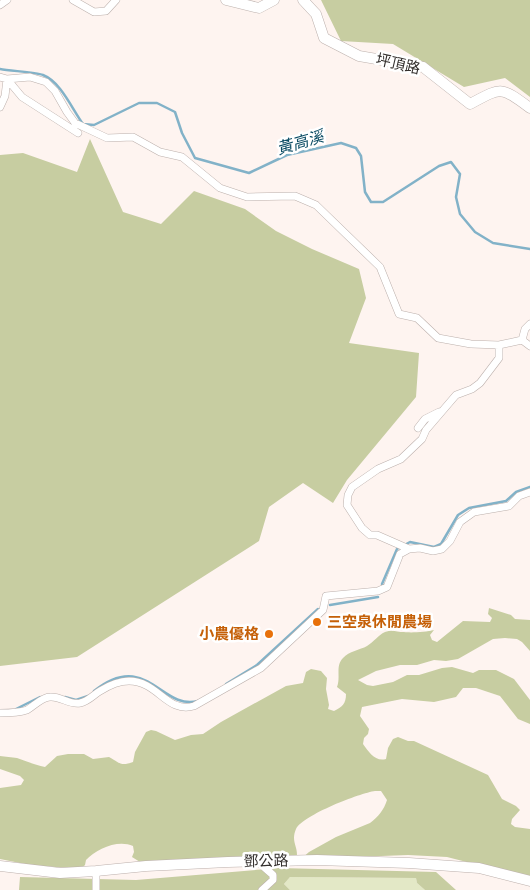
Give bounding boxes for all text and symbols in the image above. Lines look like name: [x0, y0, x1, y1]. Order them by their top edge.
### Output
street label: 坪頂路: [374, 50, 422, 78]
water label: 黃高溪: [274, 126, 328, 158]
place label: 三空泉休閒農場: [327, 613, 432, 631]
marker: 三空泉休閒農場: [311, 616, 323, 628]
place label: 小農優格: [199, 625, 260, 643]
marker: 小農優格: [263, 628, 275, 640]
street label: 鄧公路: [243, 852, 289, 870]

